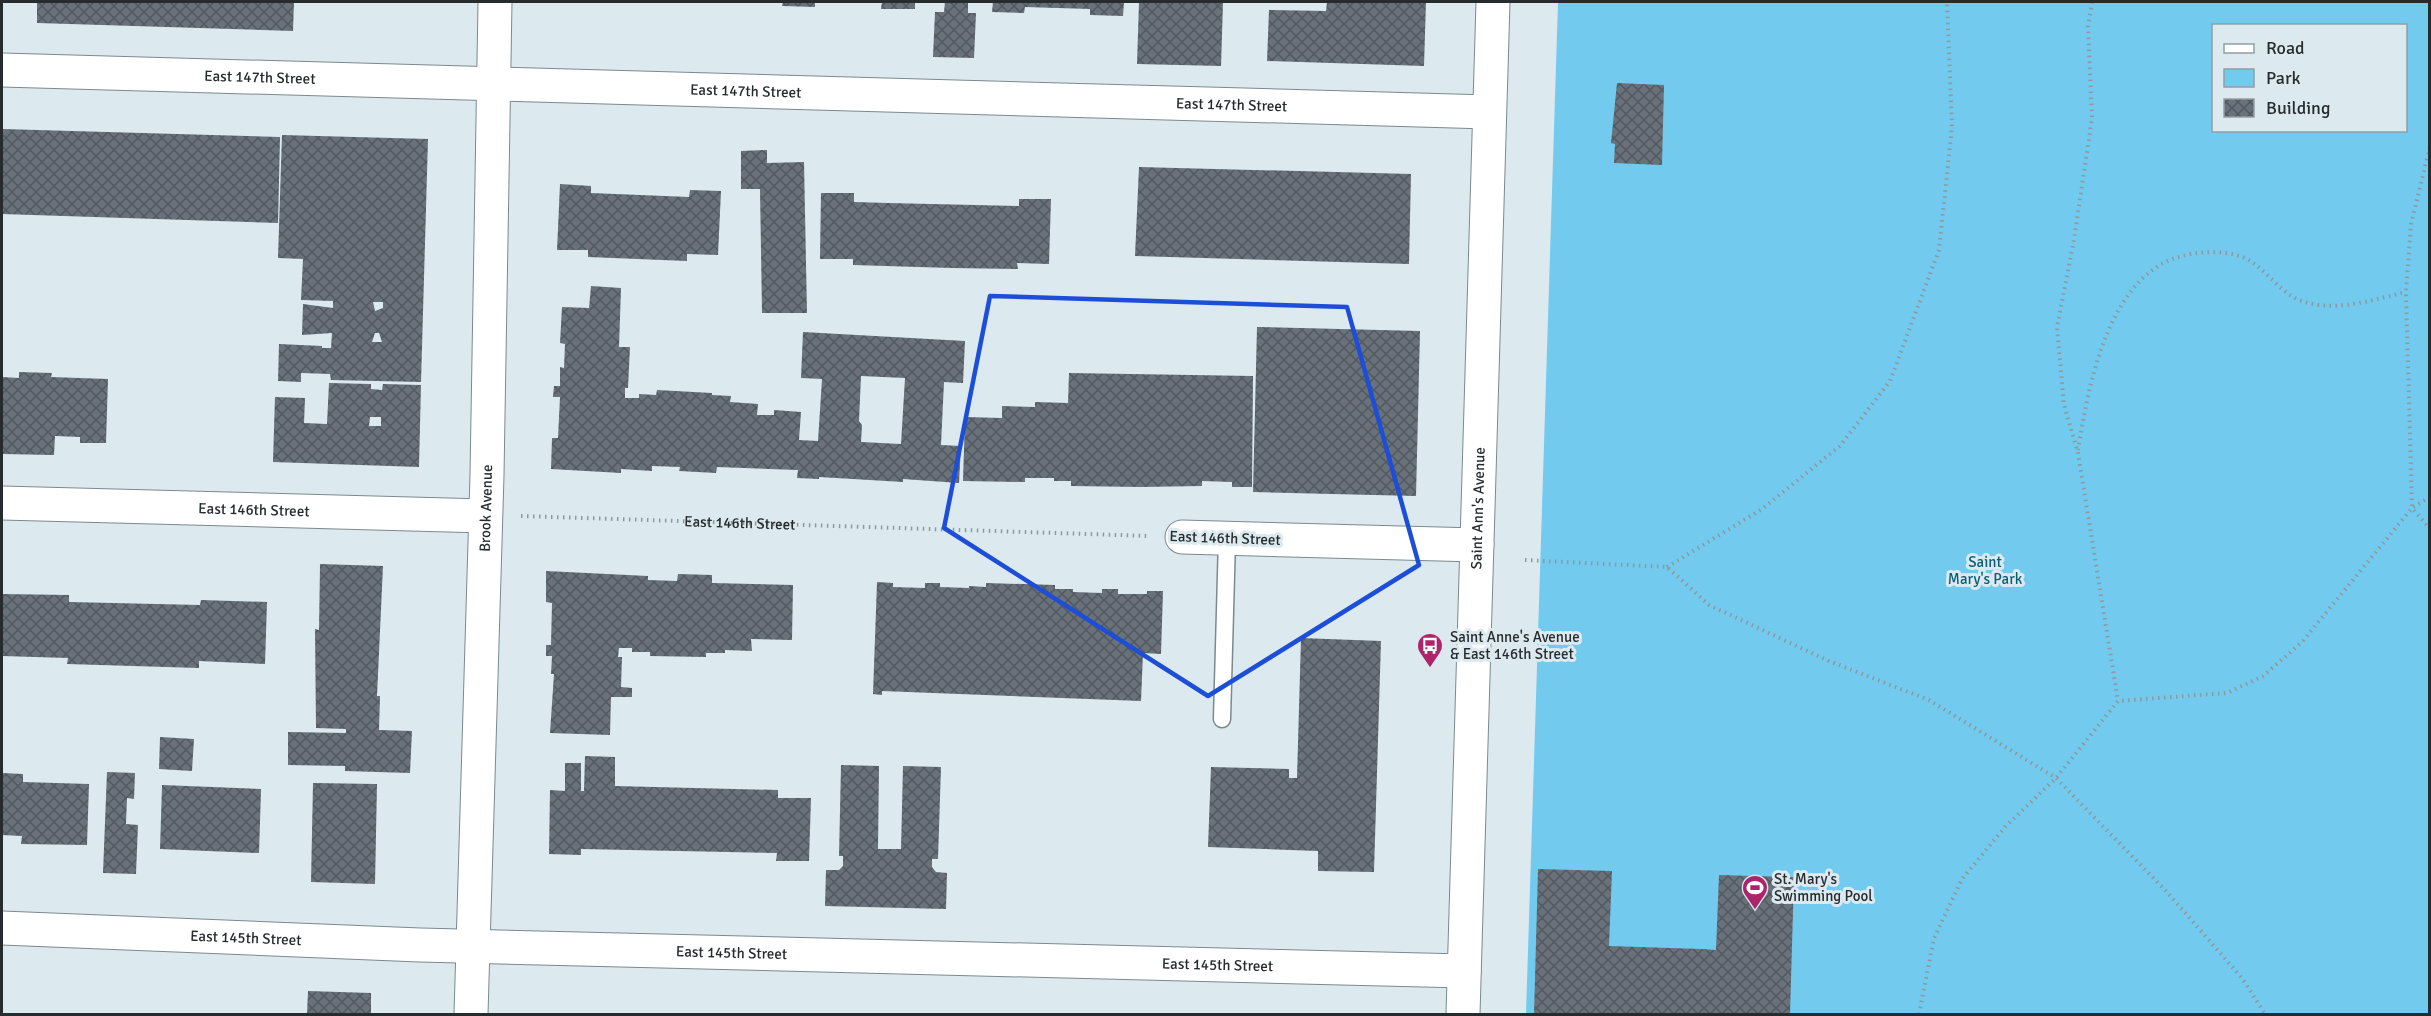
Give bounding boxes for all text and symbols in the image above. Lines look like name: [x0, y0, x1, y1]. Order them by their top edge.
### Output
legend: [2212, 24, 2407, 132]
text: Road: [2266, 37, 2305, 59]
street label: East 147th Street: [204, 67, 316, 88]
text: Park: [2266, 67, 2301, 89]
street label: East 147th Street: [690, 80, 802, 102]
street label: East 147th Street: [1176, 94, 1287, 115]
text: Building: [2266, 97, 2330, 119]
street label: Saint Ann's Avenue: [1467, 447, 1489, 570]
street label: Brook Avenue: [476, 464, 496, 552]
street label: East 146th Street: [198, 499, 310, 520]
street label: East 146th Street: [684, 512, 796, 534]
street label: East 146th Street: [1169, 527, 1281, 549]
park label: Saint Mary's Park: [1948, 553, 2023, 588]
place label: Saint Anne's Avenue & East 146th Street: [1450, 628, 1580, 663]
bus stop icon: Saint Anne's Avenue & East 146th Street: [1415, 631, 1445, 669]
place label: St. Mary's Swimming Pool: [1774, 870, 1873, 905]
sports icon: St. Mary's Swimming Pool: [1740, 873, 1770, 911]
street label: East 145th Street: [190, 927, 302, 949]
street label: East 145th Street: [676, 942, 787, 963]
street label: East 145th Street: [1162, 954, 1273, 975]

